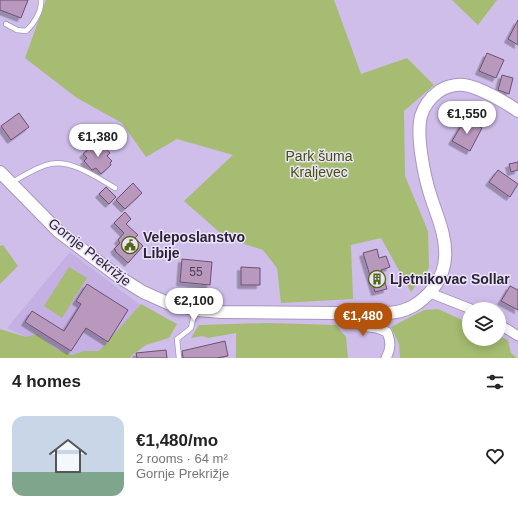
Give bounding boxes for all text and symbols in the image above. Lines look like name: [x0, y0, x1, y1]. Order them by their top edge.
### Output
pin: €1,550: [434, 101, 500, 135]
text: €1,550: [447, 106, 487, 121]
pin: €1,380: [65, 124, 131, 158]
text: €1,380: [78, 129, 118, 144]
park label: Park šuma Kraljevec: [286, 148, 353, 180]
street label: Gornje Prekrižje: [46, 215, 135, 289]
place label: Veleposlanstvo Libije: [143, 229, 245, 261]
public building icon: Veleposlanstvo Libije: [120, 235, 140, 255]
house number: 55: [189, 265, 203, 279]
building icon: Ljetnikovac Sollar: [367, 269, 387, 289]
place label: Ljetnikovac Sollar: [390, 271, 510, 287]
pin: €2,100: [161, 288, 227, 322]
text: €2,100: [174, 293, 214, 308]
map controls: [462, 302, 506, 346]
button: layers: [462, 302, 506, 346]
pin: €1,480: [330, 303, 396, 337]
text: €1,480: [343, 308, 383, 323]
icon: filters: [484, 371, 506, 393]
text: 4 homes: [12, 372, 81, 391]
text: €1,480/mo: [136, 431, 218, 450]
icon: home: [44, 432, 92, 480]
icon: heart: [484, 445, 506, 467]
text: 2 rooms · 64 m²: [136, 451, 228, 466]
text: Gornje Prekrižje: [136, 466, 229, 481]

